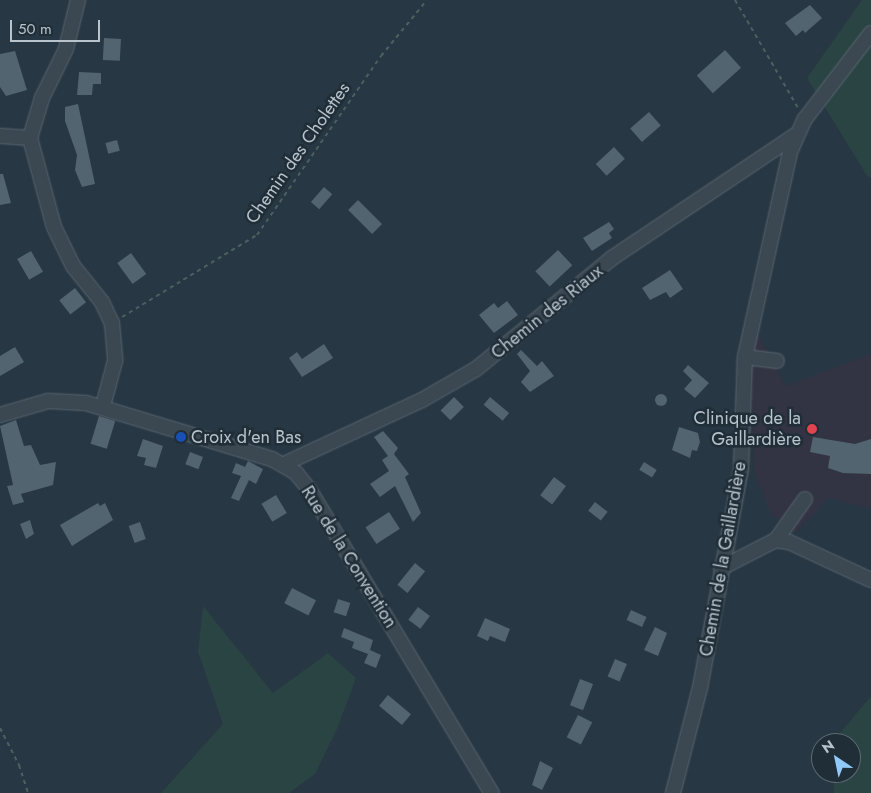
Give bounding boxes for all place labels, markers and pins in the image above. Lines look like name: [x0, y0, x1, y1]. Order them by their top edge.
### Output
place label: Clinique de la Gaillardière: [694, 408, 801, 450]
marker: Clinique de la Gaillardière: [805, 422, 819, 436]
place label: Croix d'en Bas: [191, 426, 301, 448]
marker: Croix d'en Bas: [175, 431, 187, 443]

